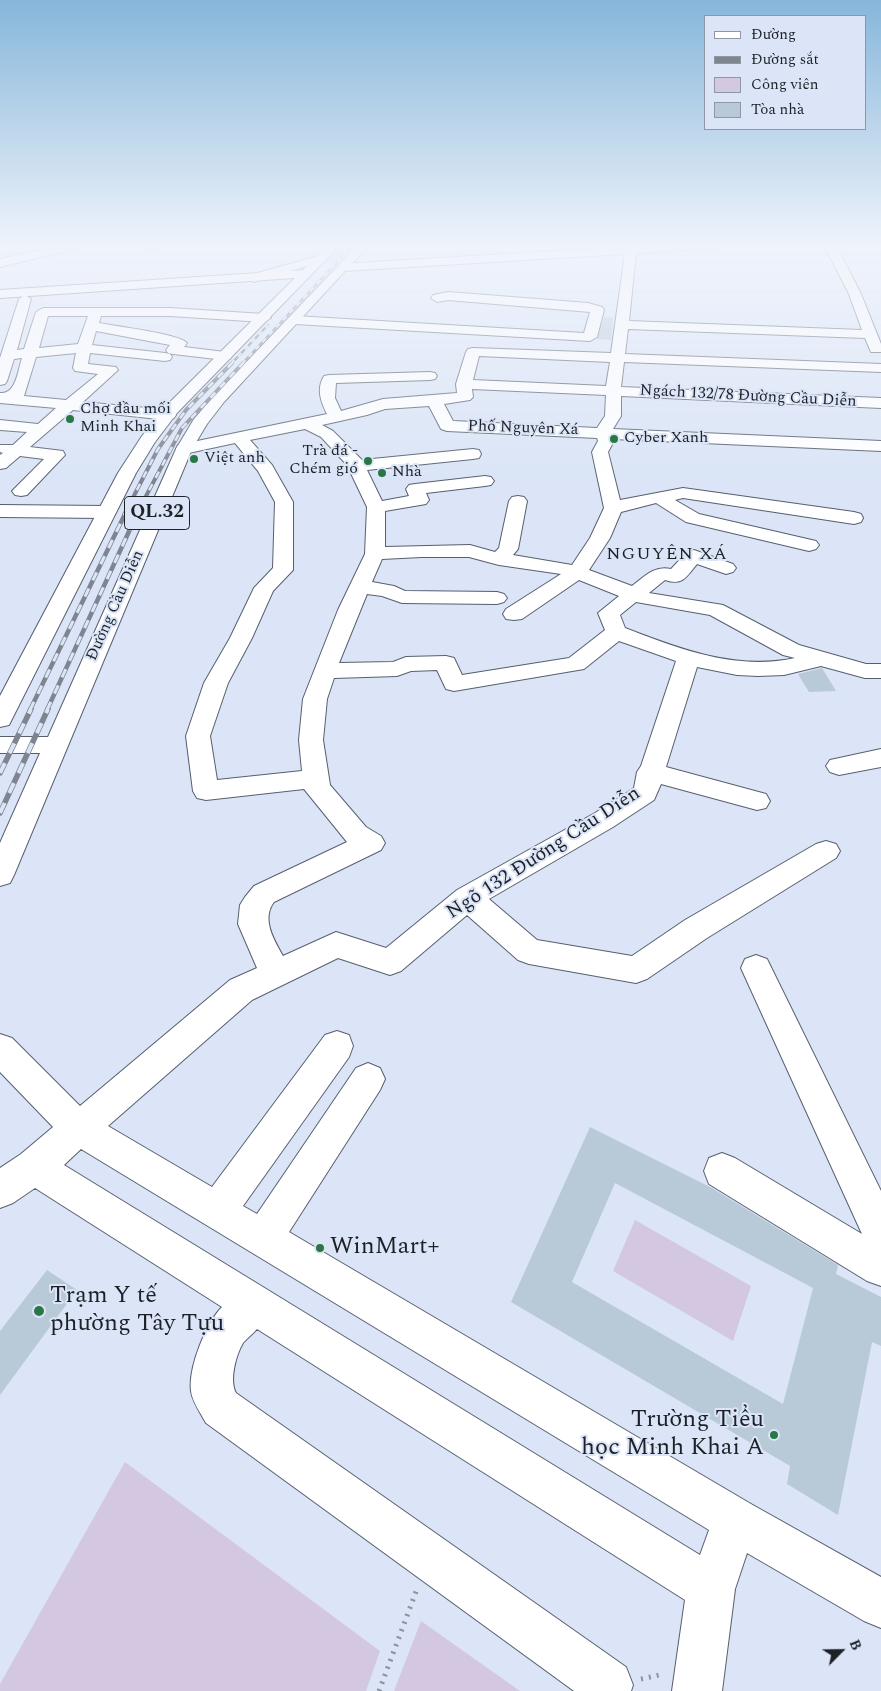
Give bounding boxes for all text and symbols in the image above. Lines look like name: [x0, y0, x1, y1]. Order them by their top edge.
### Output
legend: [704, 15, 866, 130]
text: Đường: [751, 23, 796, 46]
text: Đường sắt: [751, 48, 819, 71]
text: Công viên: [751, 73, 818, 96]
text: Tòa nhà: [751, 98, 804, 121]
street label: Ngách 132/78 Đường Cầu Diễn: [639, 382, 857, 412]
place label: Chợ đầu mối Minh Khai: [80, 400, 171, 438]
marker: Chợ đầu mối Minh Khai: [64, 413, 76, 425]
street label: Phố Nguyên Xá: [467, 417, 579, 441]
place label: Cyber Xanh: [624, 429, 708, 449]
marker: Cyber Xanh: [608, 433, 620, 445]
place label: Trà đá - Chém gió: [289, 442, 358, 480]
place label: Việt anh: [204, 449, 265, 469]
marker: Việt anh: [188, 453, 200, 465]
marker: Trà đá - Chém gió: [362, 455, 374, 467]
place label: Nhà: [392, 463, 422, 483]
marker: Nhà: [376, 467, 388, 479]
road number: QL.32: [124, 496, 190, 530]
district label: NGUYÊN XÁ: [605, 544, 729, 566]
street label: Đường Cầu Diễn: [83, 548, 149, 664]
street label: Ngõ 132 Đường Cầu Diễn: [443, 782, 645, 926]
place label: WinMart+: [330, 1234, 440, 1262]
marker: WinMart+: [314, 1242, 326, 1254]
place label: Trạm Y tế phường Tây Tựu: [50, 1283, 224, 1339]
marker: Trạm Y tế phường Tây Tựu: [32, 1304, 46, 1318]
place label: Trường Tiểu học Minh Khai A: [581, 1407, 764, 1463]
marker: Trường Tiểu học Minh Khai A: [768, 1429, 780, 1441]
north arrow: [816, 1626, 866, 1676]
text: B: [844, 1636, 867, 1654]

